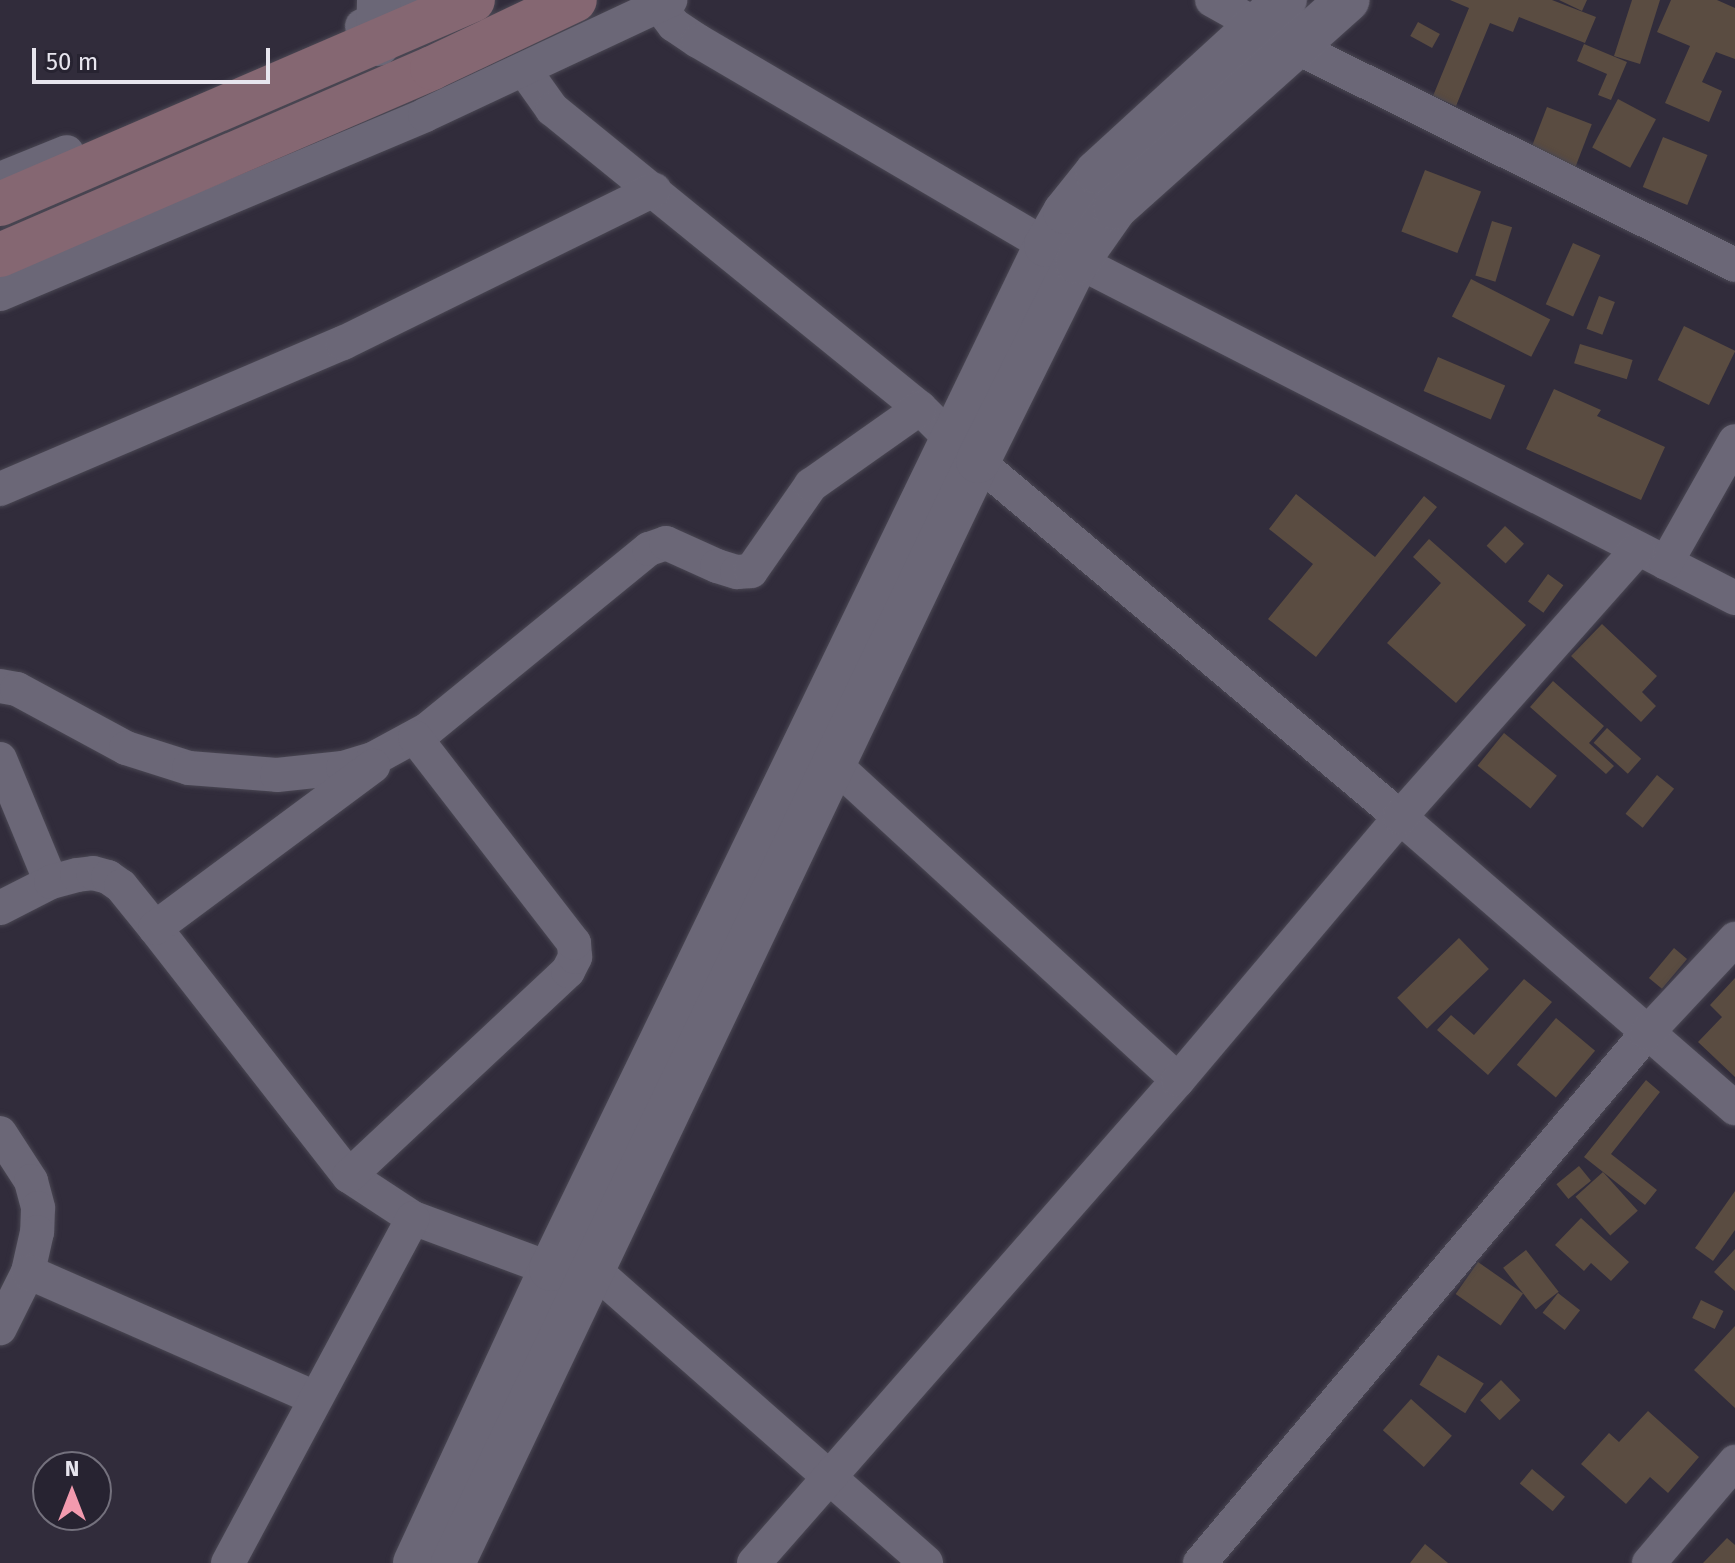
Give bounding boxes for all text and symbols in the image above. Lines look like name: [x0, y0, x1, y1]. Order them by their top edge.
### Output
scale bar: [36, 32, 274, 82]
text: 50 m: [46, 48, 98, 76]
north arrow: [32, 1451, 112, 1531]
text: N: [65, 1455, 79, 1482]

